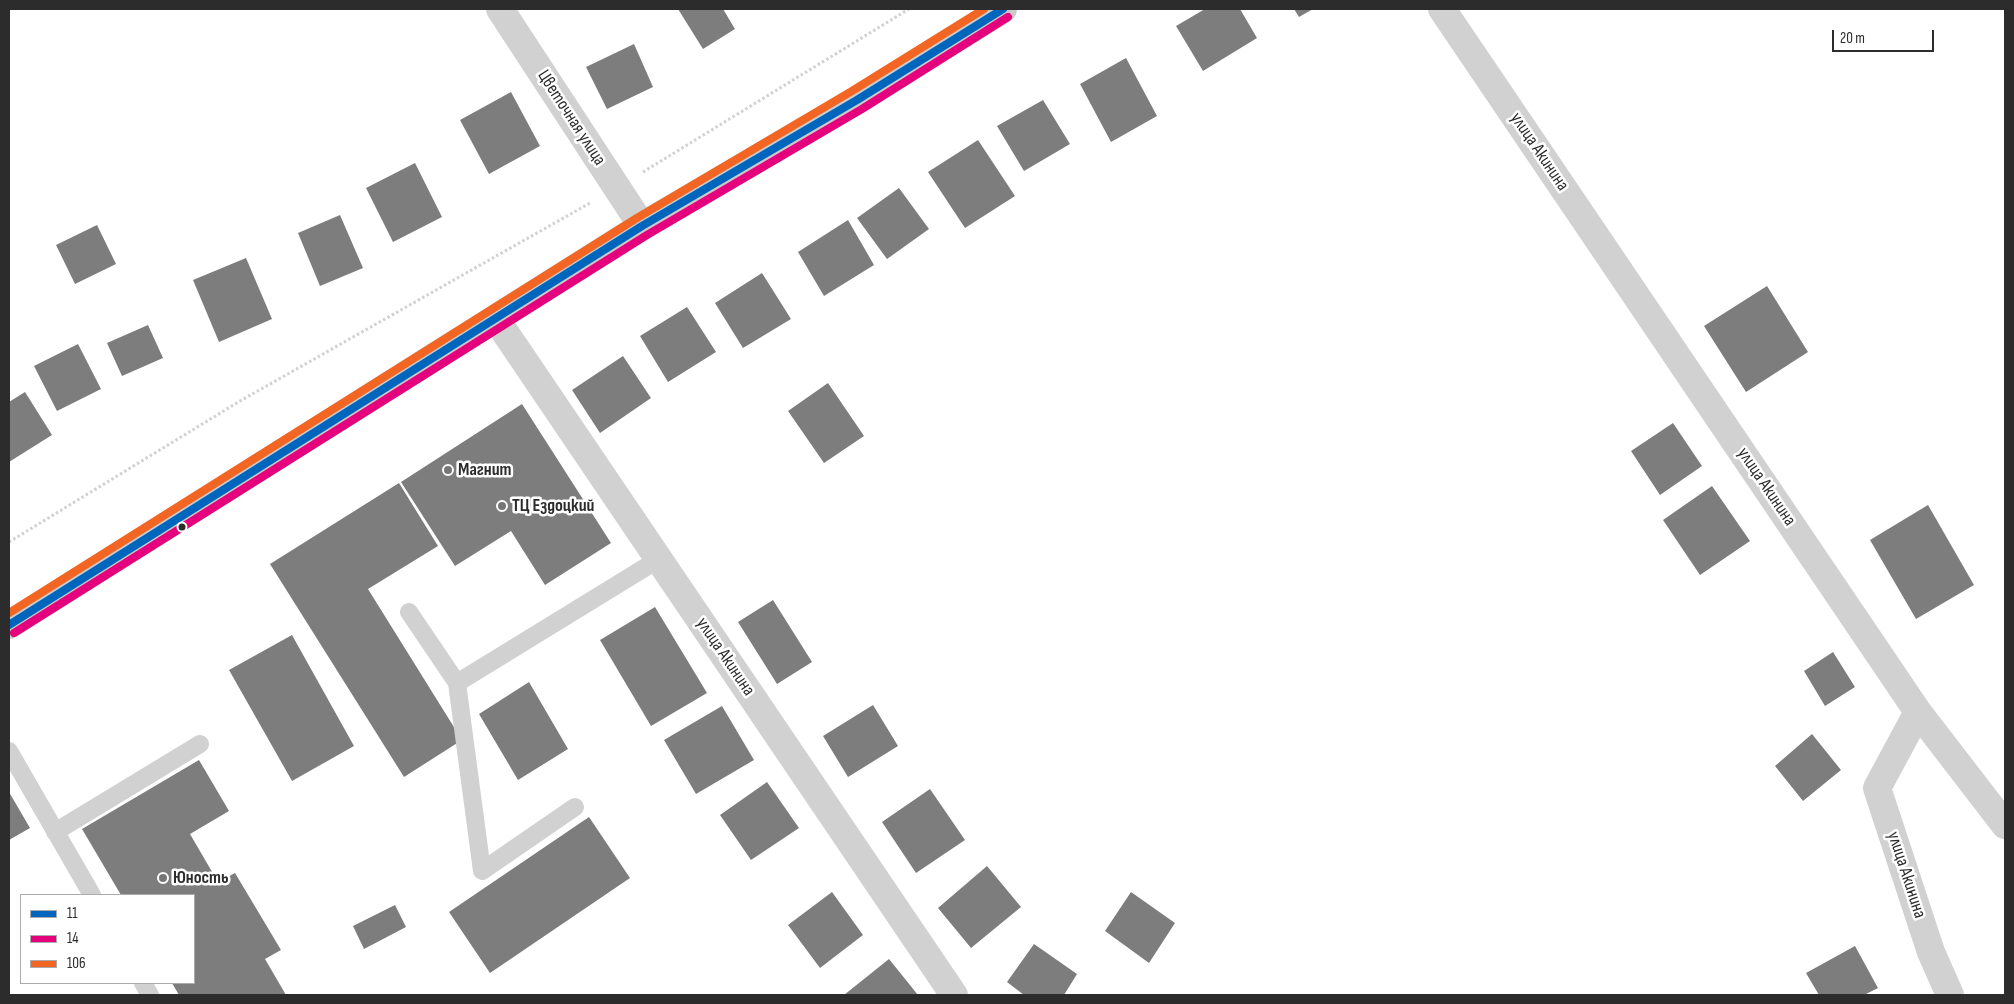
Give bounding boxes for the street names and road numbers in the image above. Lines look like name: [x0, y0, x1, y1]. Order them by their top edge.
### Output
street label: Цветочная улица: [532, 66, 610, 170]
street label: улица Акинина: [1505, 109, 1573, 195]
street label: улица Акинина: [1732, 444, 1800, 530]
street label: улица Акинина: [691, 614, 759, 700]
street label: улица Акинина: [1882, 829, 1930, 921]

